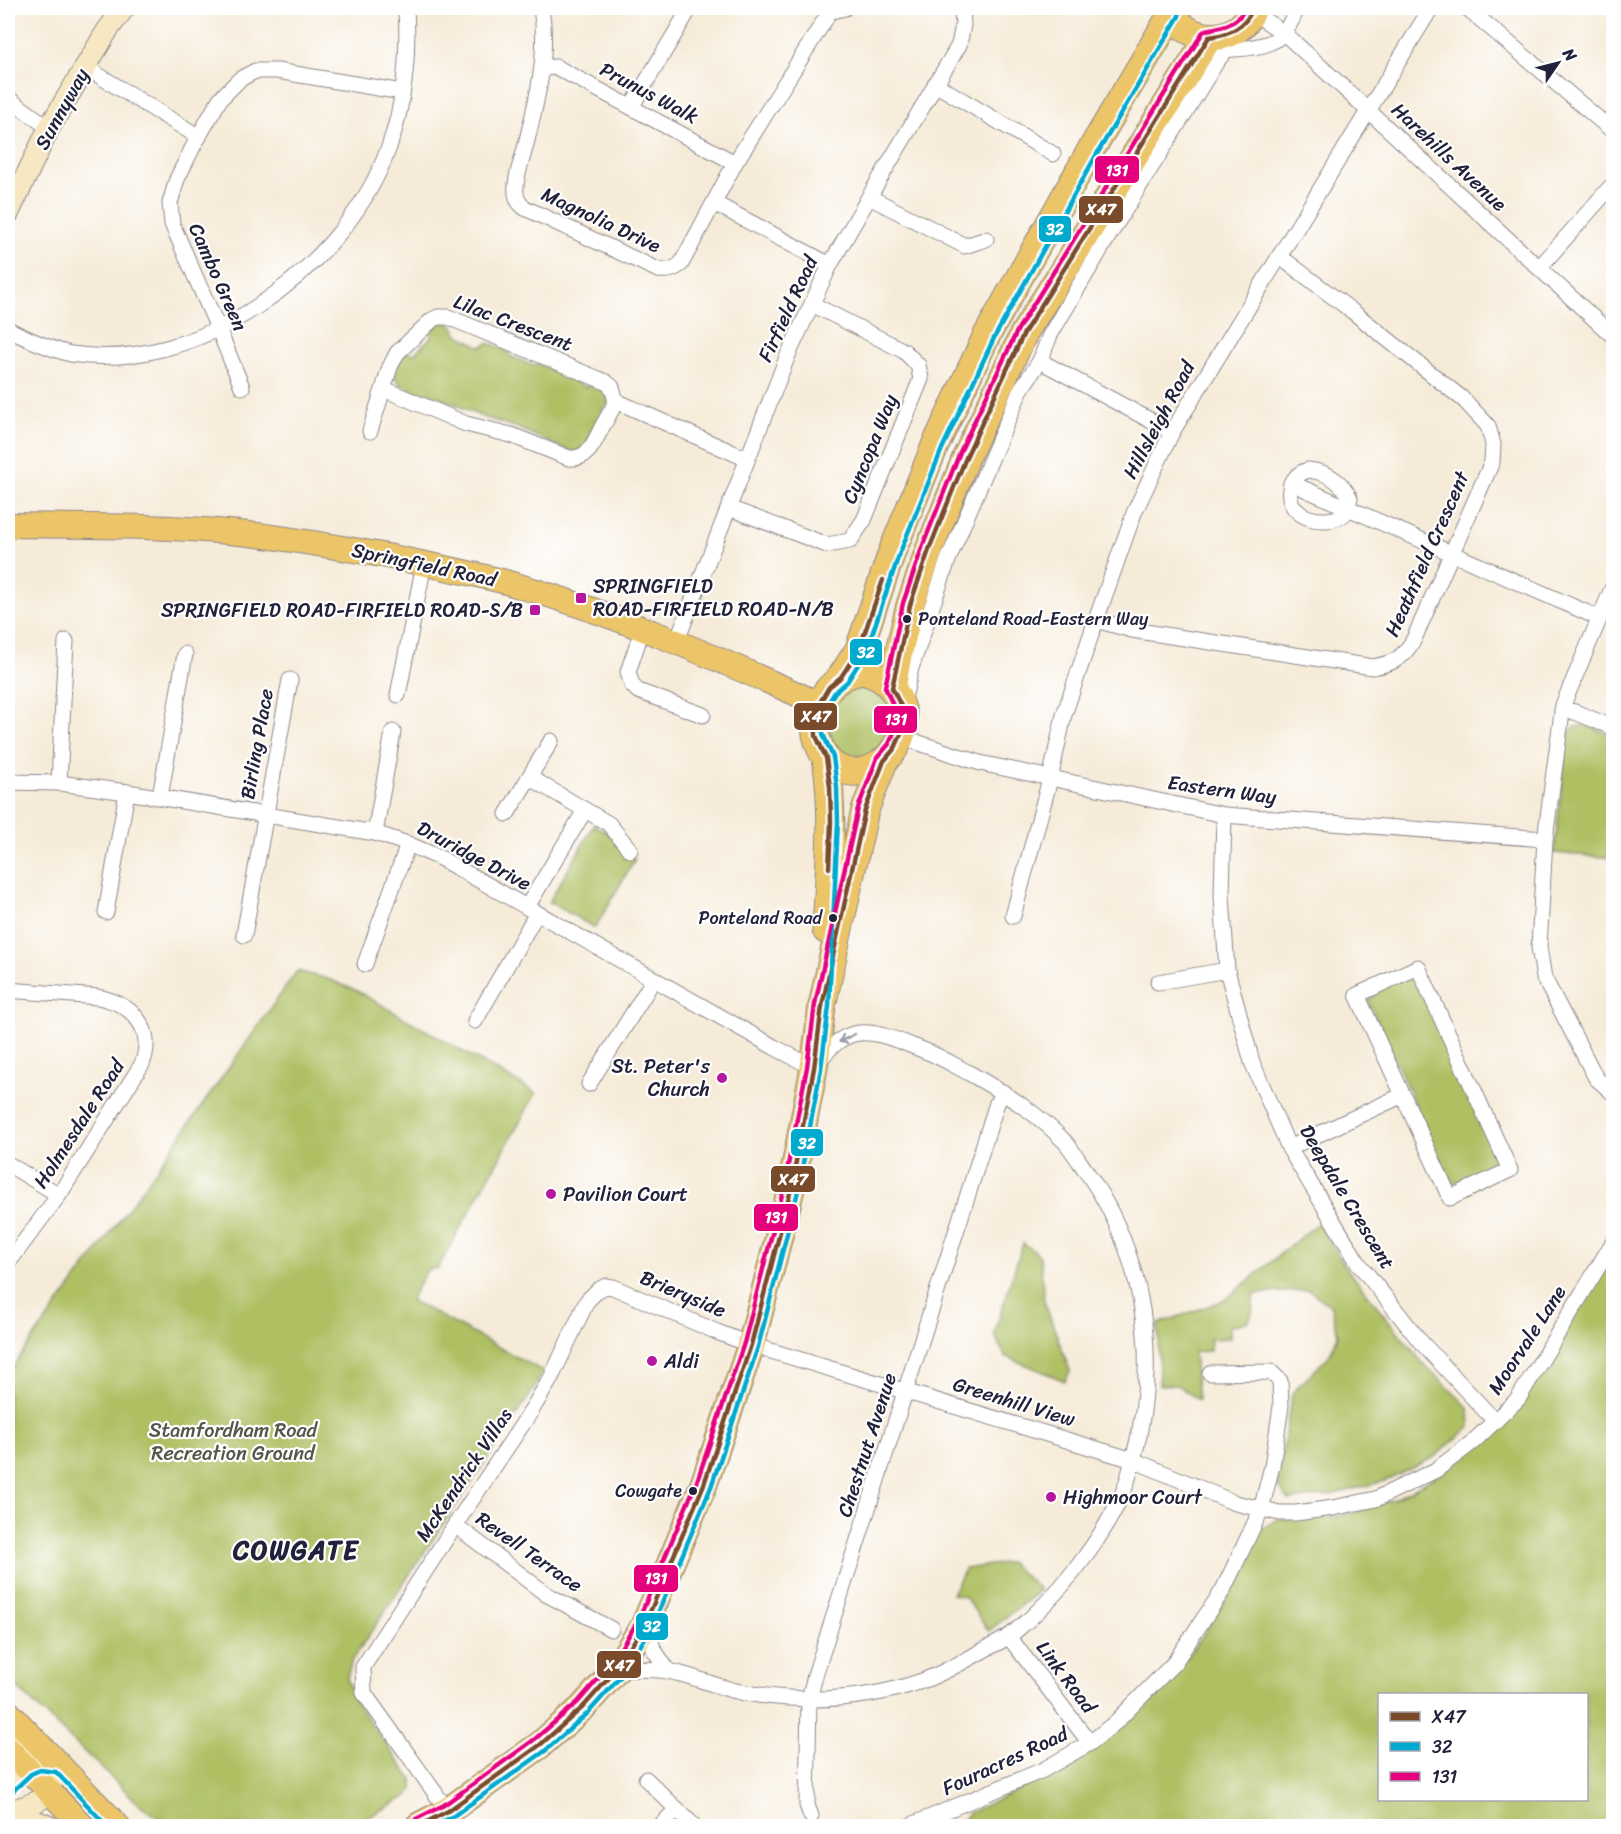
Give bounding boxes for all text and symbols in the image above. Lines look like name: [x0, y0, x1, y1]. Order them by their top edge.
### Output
north arrow: [1528, 33, 1588, 93]
text: N: [1554, 41, 1585, 68]
street label: Prunus Walk: [593, 52, 705, 134]
street label: Sunnyway: [25, 61, 99, 157]
street label: Harehills Avenue: [1383, 94, 1515, 221]
line badge: 131: [1094, 155, 1140, 184]
text: 131: [1106, 156, 1128, 185]
street label: Magnolia Drive: [535, 177, 667, 263]
line badge: X47: [1078, 195, 1124, 224]
text: X47: [1085, 195, 1118, 224]
line badge: 32: [1038, 215, 1072, 243]
text: 32: [1045, 215, 1065, 244]
street label: Cambo Green: [179, 217, 258, 337]
street label: Firfield Road: [748, 249, 829, 368]
street label: Lilac Crescent: [448, 284, 578, 362]
street label: Hillsleigh Road: [1113, 353, 1206, 485]
street label: Cyncopa Way: [832, 388, 908, 509]
street label: Heathfield Crescent: [1375, 465, 1480, 642]
street label: Springfield Road: [348, 533, 501, 598]
place label: SPRINGFIELD ROAD-FIRFIELD ROAD-N/B: [593, 569, 834, 627]
marker: SPRINGFIELD ROAD-FIRFIELD ROAD-N/B: [574, 591, 588, 605]
place label: SPRINGFIELD ROAD-FIRFIELD ROAD-S/B: [161, 593, 523, 628]
marker: SPRINGFIELD ROAD-FIRFIELD ROAD-S/B: [528, 603, 542, 617]
place label: Ponteland Road-Eastern Way: [918, 603, 1149, 635]
marker: Ponteland Road-Eastern Way: [901, 613, 913, 625]
line badge: 32: [849, 638, 883, 666]
text: 32: [856, 638, 876, 667]
street label: Birling Place: [230, 686, 284, 802]
line badge: X47: [793, 702, 838, 731]
text: X47: [800, 702, 833, 731]
line badge: 131: [873, 705, 918, 734]
text: 131: [885, 705, 907, 734]
street label: Eastern Way: [1165, 765, 1279, 815]
street label: Druridge Drive: [410, 811, 538, 901]
place label: Ponteland Road: [698, 902, 824, 934]
marker: Ponteland Road: [827, 912, 839, 924]
one-way arrow: [838, 1032, 856, 1044]
place label: St. Peter's Church: [612, 1049, 711, 1107]
street label: Holmesdale Road: [24, 1051, 135, 1196]
marker: St. Peter's Church: [715, 1071, 729, 1085]
street label: Deepdale Crescent: [1290, 1118, 1404, 1277]
line badge: 32: [790, 1128, 824, 1157]
text: 32: [797, 1129, 817, 1158]
line badge: X47: [770, 1165, 816, 1193]
text: X47: [777, 1165, 810, 1194]
place label: Pavilion Court: [563, 1177, 688, 1212]
marker: Pavilion Court: [544, 1187, 558, 1201]
line badge: 131: [753, 1203, 799, 1232]
text: 131: [765, 1203, 787, 1232]
street label: Brieryside: [634, 1260, 732, 1328]
street label: Moorvale Lane: [1478, 1278, 1576, 1402]
place label: Aldi: [663, 1344, 700, 1379]
marker: Aldi: [645, 1354, 659, 1368]
street label: Greenhill View: [949, 1367, 1080, 1437]
street label: Chestnut Avenue: [827, 1368, 907, 1522]
street label: McKendrick Villas: [406, 1400, 522, 1549]
park label: Stamfordham Road Recreation Ground: [149, 1413, 319, 1471]
place label: Cowgate: [615, 1475, 682, 1507]
place label: Highmoor Court: [1063, 1480, 1203, 1515]
marker: Cowgate: [687, 1485, 699, 1497]
marker: Highmoor Court: [1044, 1490, 1058, 1504]
street label: Revell Terrace: [468, 1502, 590, 1602]
district label: COWGATE: [232, 1527, 360, 1573]
line badge: 131: [633, 1564, 679, 1593]
text: 131: [645, 1564, 667, 1593]
line badge: 32: [635, 1612, 669, 1641]
text: 32: [642, 1612, 662, 1641]
street label: Link Road: [1027, 1633, 1106, 1722]
line badge: X47: [596, 1650, 642, 1679]
text: X47: [603, 1651, 636, 1680]
legend: [1378, 1693, 1588, 1801]
text: X47: [1431, 1701, 1467, 1733]
street label: Fouracres Road: [936, 1716, 1075, 1806]
text: 32: [1432, 1731, 1452, 1763]
text: 131: [1432, 1761, 1458, 1793]

